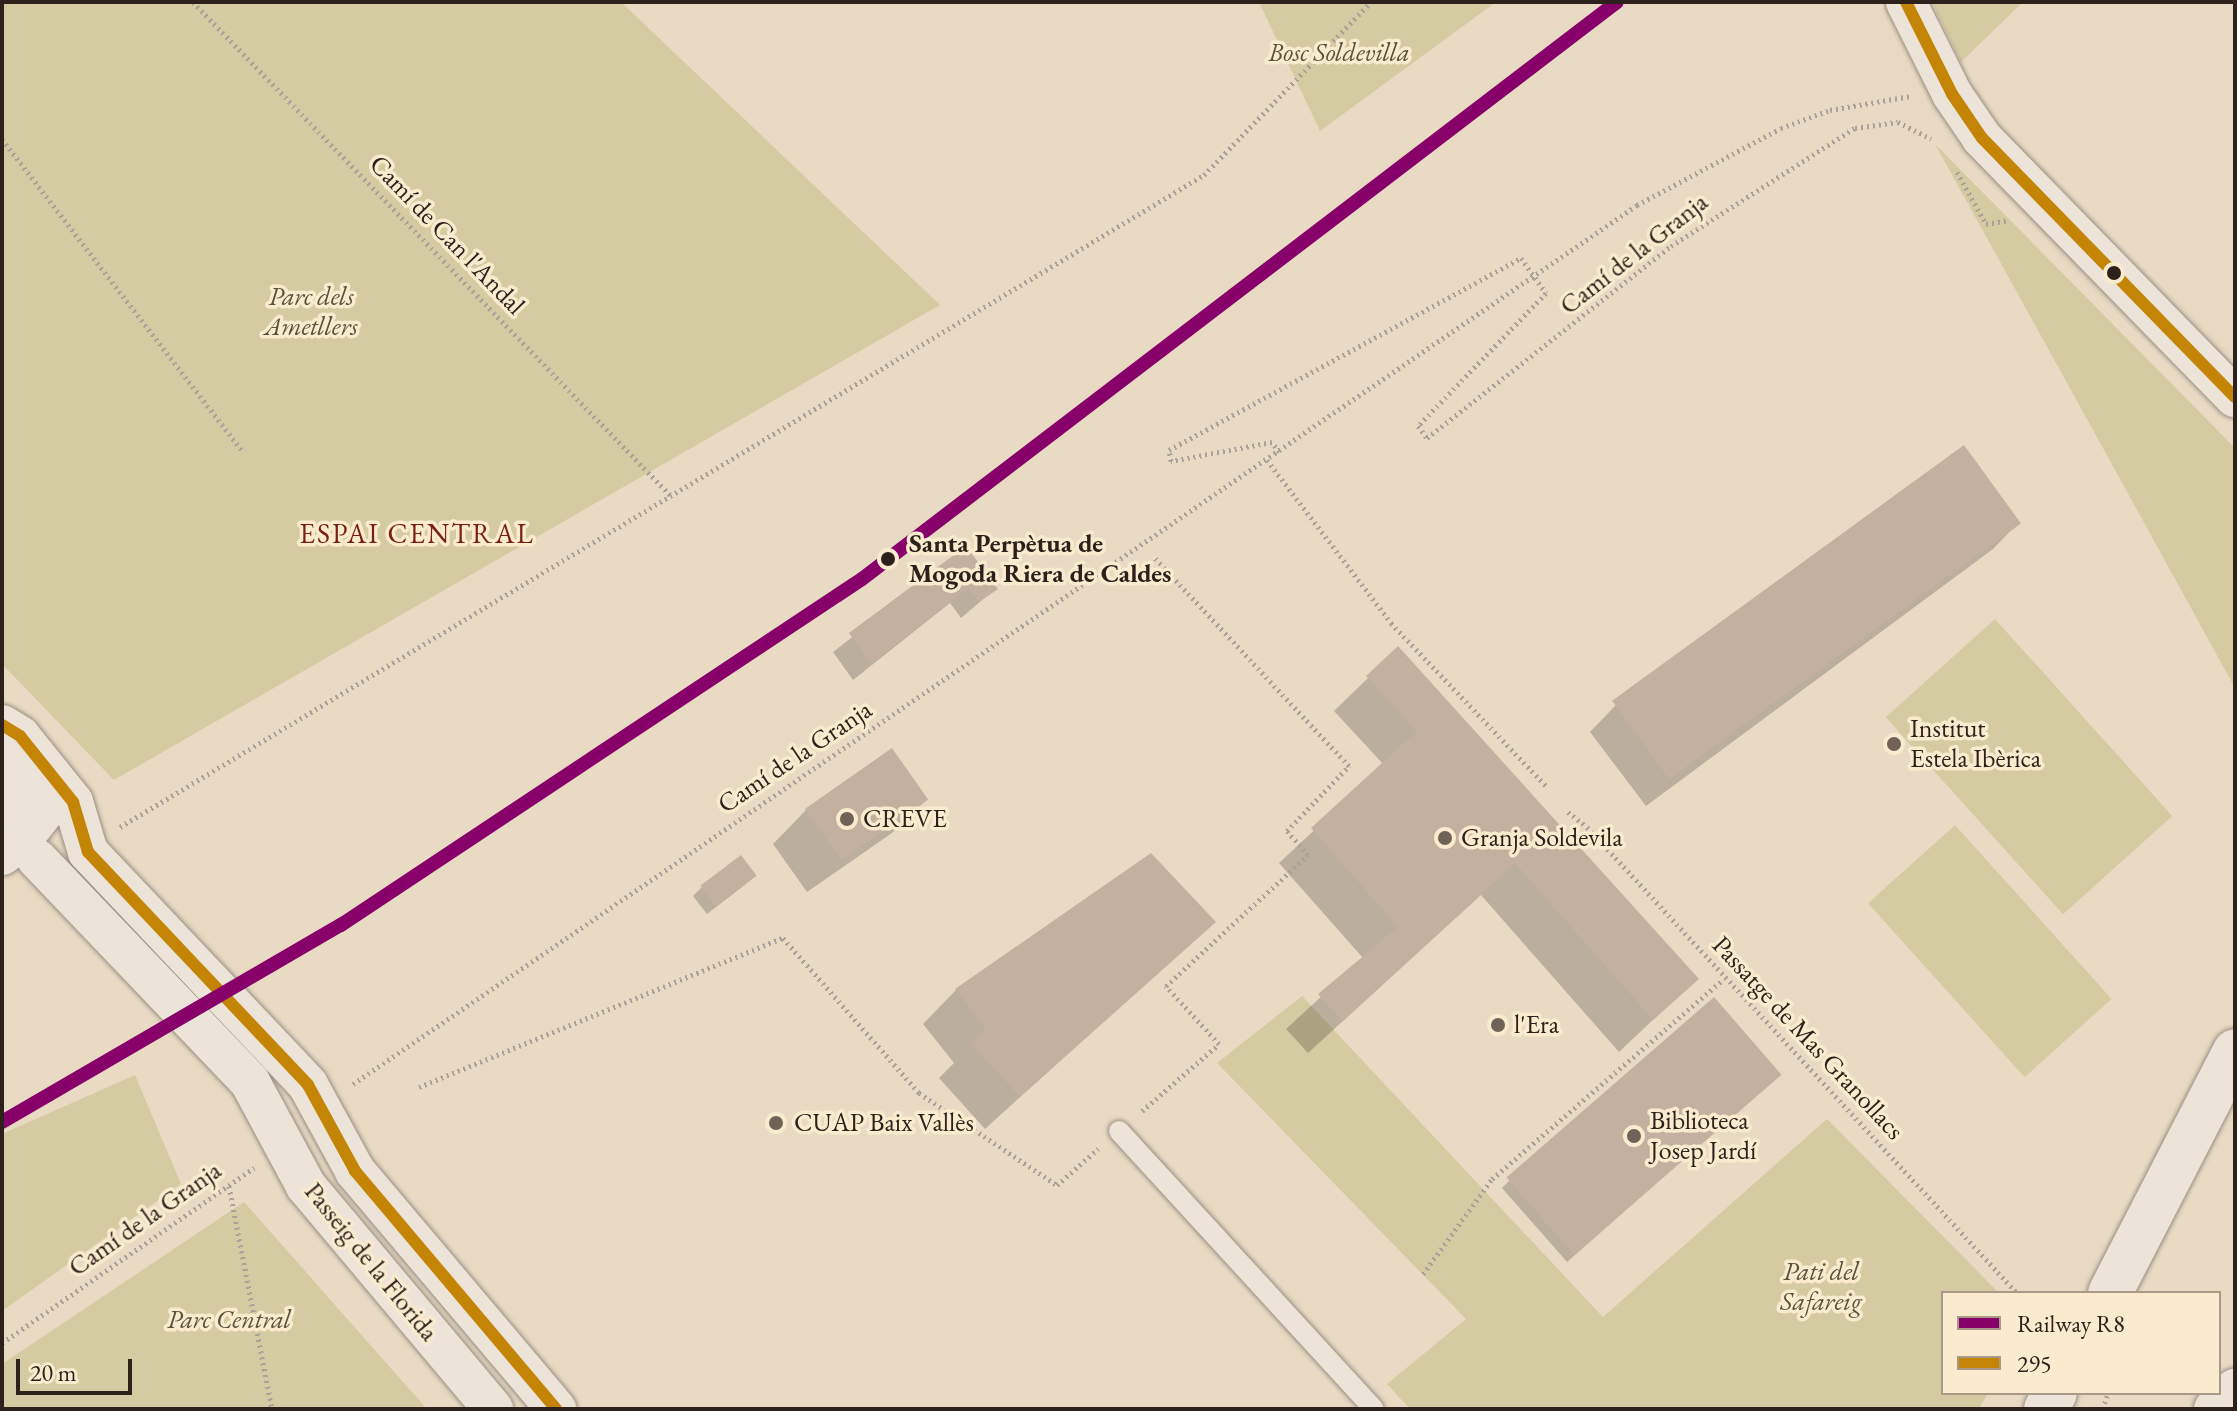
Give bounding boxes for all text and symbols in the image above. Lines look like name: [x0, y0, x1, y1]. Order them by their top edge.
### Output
park label: Bosc Soldevilla: [1268, 37, 1410, 69]
street label: Camí de Can l'Andal: [363, 149, 531, 321]
street label: Camí de la Granja: [1554, 187, 1714, 321]
unlabelled marker: [2106, 265, 2122, 281]
park label: Parc dels Ametllers: [264, 281, 358, 342]
district label: ESPAI CENTRAL: [299, 516, 535, 550]
place label: Santa Perpètua de Mogoda Riera de Caldes: [909, 528, 1171, 590]
marker: Santa Perpètua de Mogoda Riera de Caldes: [874, 545, 902, 573]
street label: Camí de la Granja: [712, 694, 878, 820]
place label: Institut Estela Ibèrica: [1910, 713, 2041, 774]
marker: Institut Estela Ibèrica: [1885, 735, 1903, 753]
place label: CREVE: [863, 803, 947, 835]
marker: CREVE: [838, 810, 856, 828]
place label: Granja Soldevila: [1461, 822, 1623, 854]
marker: Granja Soldevila: [1436, 829, 1454, 847]
street label: Passatge de Mas Granollacs: [1706, 930, 1910, 1146]
place label: l'Era: [1514, 1009, 1559, 1041]
marker: l'Era: [1489, 1016, 1507, 1034]
place label: Biblioteca Josep Jardí: [1650, 1105, 1756, 1166]
place label: CUAP Baix Vallès: [794, 1107, 974, 1139]
marker: CUAP Baix Vallès: [765, 1112, 787, 1134]
marker: Biblioteca Josep Jardí: [1625, 1127, 1643, 1145]
street label: Camí de la Granja: [63, 1155, 227, 1283]
street label: Passeig de la Florida: [298, 1177, 444, 1347]
park label: Pati del Safareig: [1780, 1256, 1862, 1318]
legend: [1941, 1291, 2221, 1395]
park label: Parc Central: [167, 1304, 291, 1336]
text: Railway R8: [2017, 1308, 2125, 1339]
scale bar: [20, 1343, 136, 1393]
text: 295: [2017, 1348, 2052, 1379]
text: 20 m: [30, 1357, 77, 1388]

